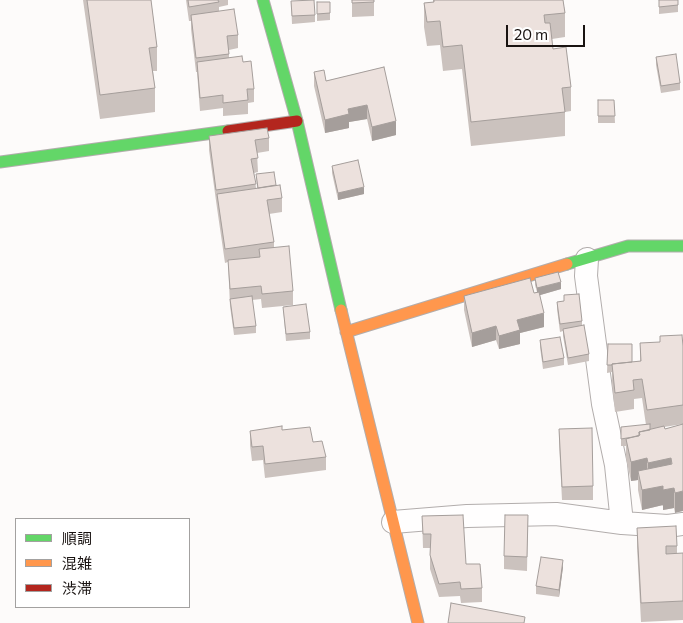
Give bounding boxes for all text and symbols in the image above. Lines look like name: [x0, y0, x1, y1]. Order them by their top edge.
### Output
scale bar: [508, 15, 587, 47]
text: 20 m: [514, 25, 548, 43]
legend: [15, 518, 190, 608]
text: 順調: [62, 529, 92, 547]
text: 混雑: [62, 554, 92, 572]
text: 渋滞: [62, 579, 92, 597]

